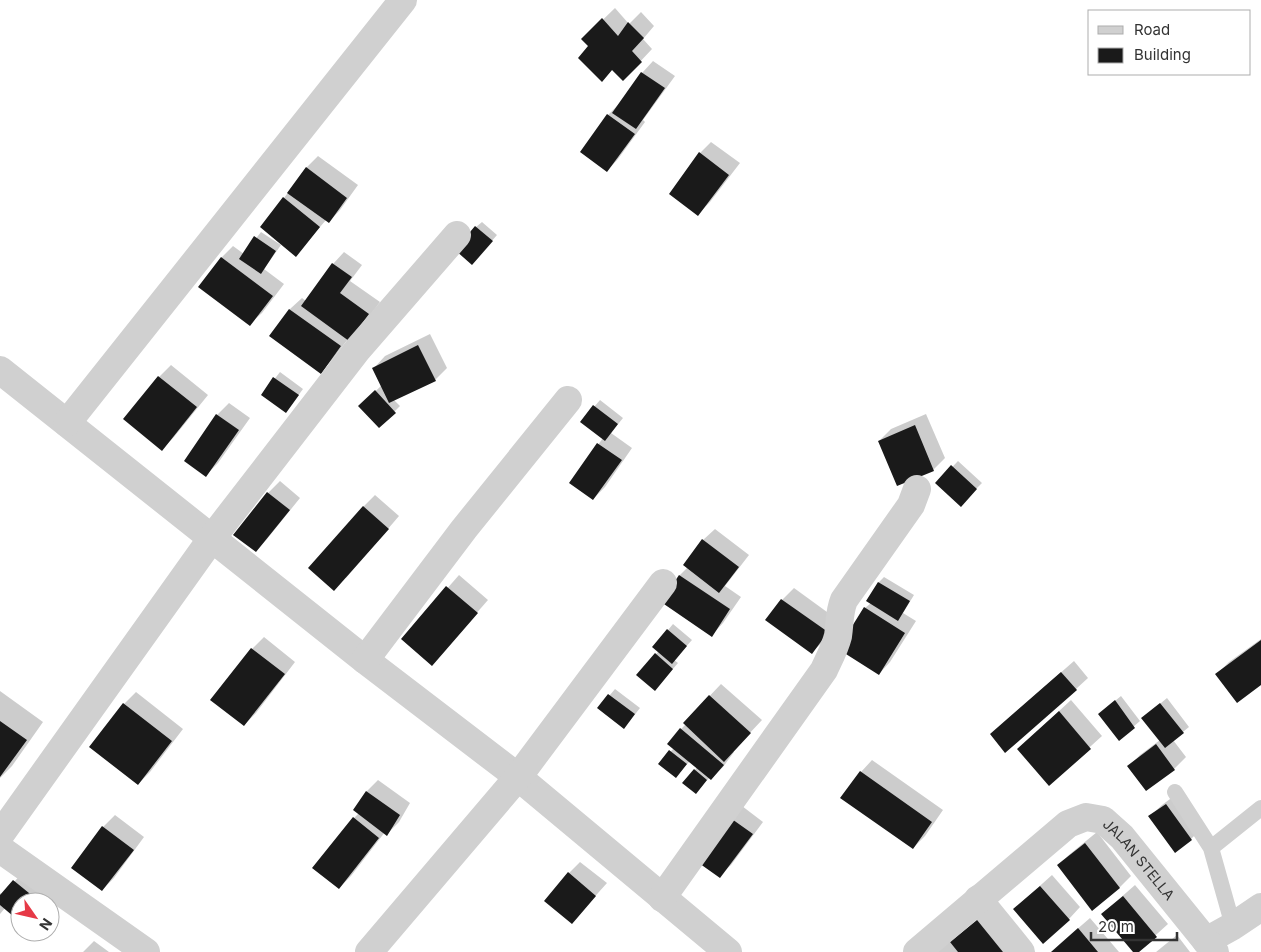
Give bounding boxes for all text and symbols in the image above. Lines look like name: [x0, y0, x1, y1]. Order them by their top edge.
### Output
legend: [1088, 10, 1251, 75]
text: Road: [1134, 20, 1170, 39]
text: Building: [1134, 45, 1191, 64]
street label: JALAN STELLA: [1100, 815, 1179, 903]
north arrow: [10, 892, 60, 942]
scale bar: [1091, 910, 1177, 942]
text: N: [36, 915, 56, 934]
text: 20 m: [1098, 917, 1134, 936]

